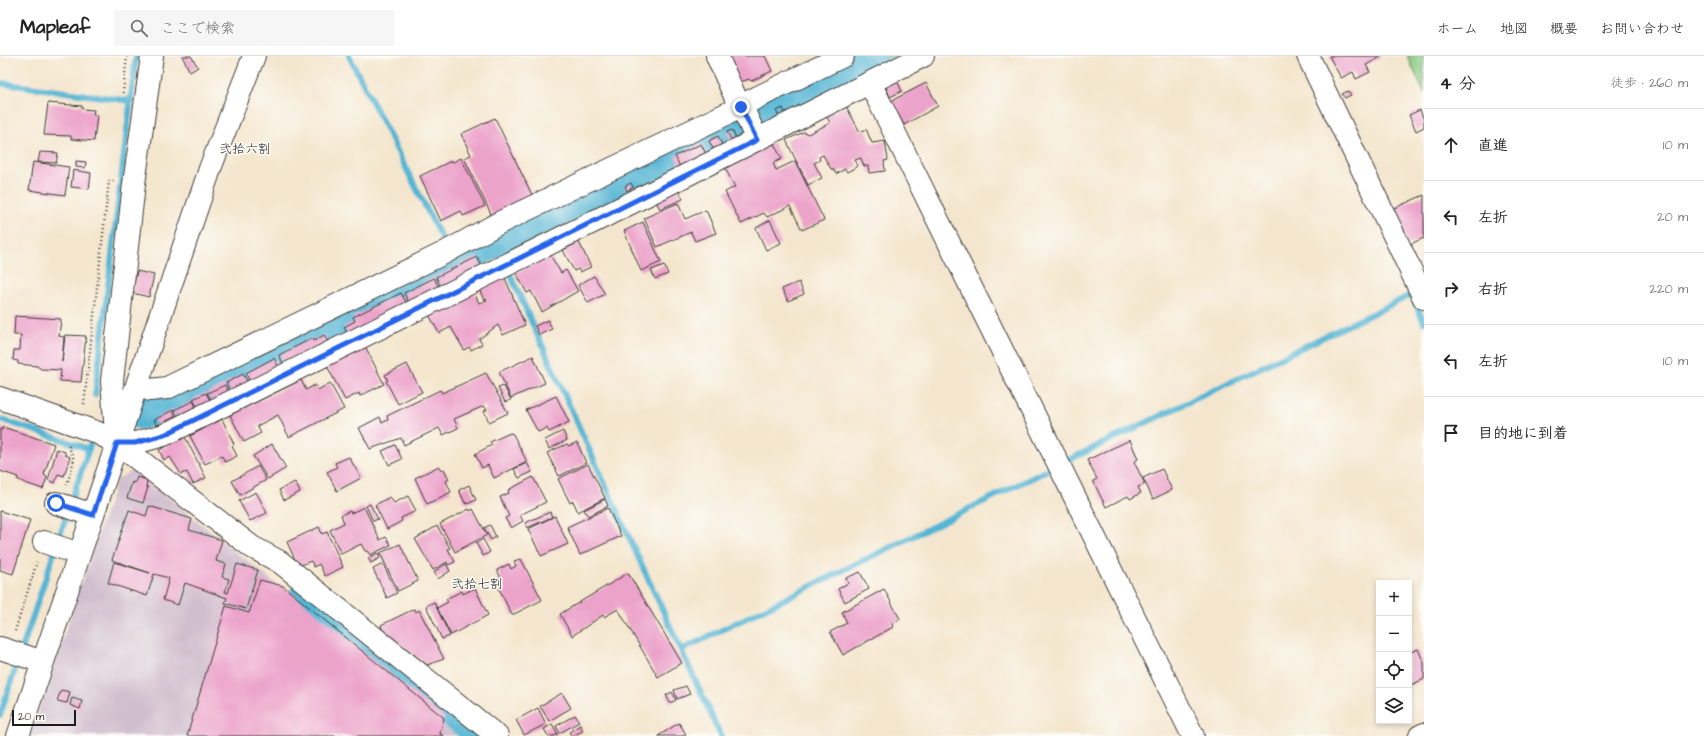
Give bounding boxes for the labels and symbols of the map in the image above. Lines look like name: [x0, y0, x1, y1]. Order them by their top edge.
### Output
route end: [732, 98, 750, 116]
district label: 弐拾六割: [219, 140, 271, 158]
route start: [47, 494, 65, 512]
district label: 弐拾七割: [451, 575, 503, 593]
scale bar: [12, 708, 76, 727]

